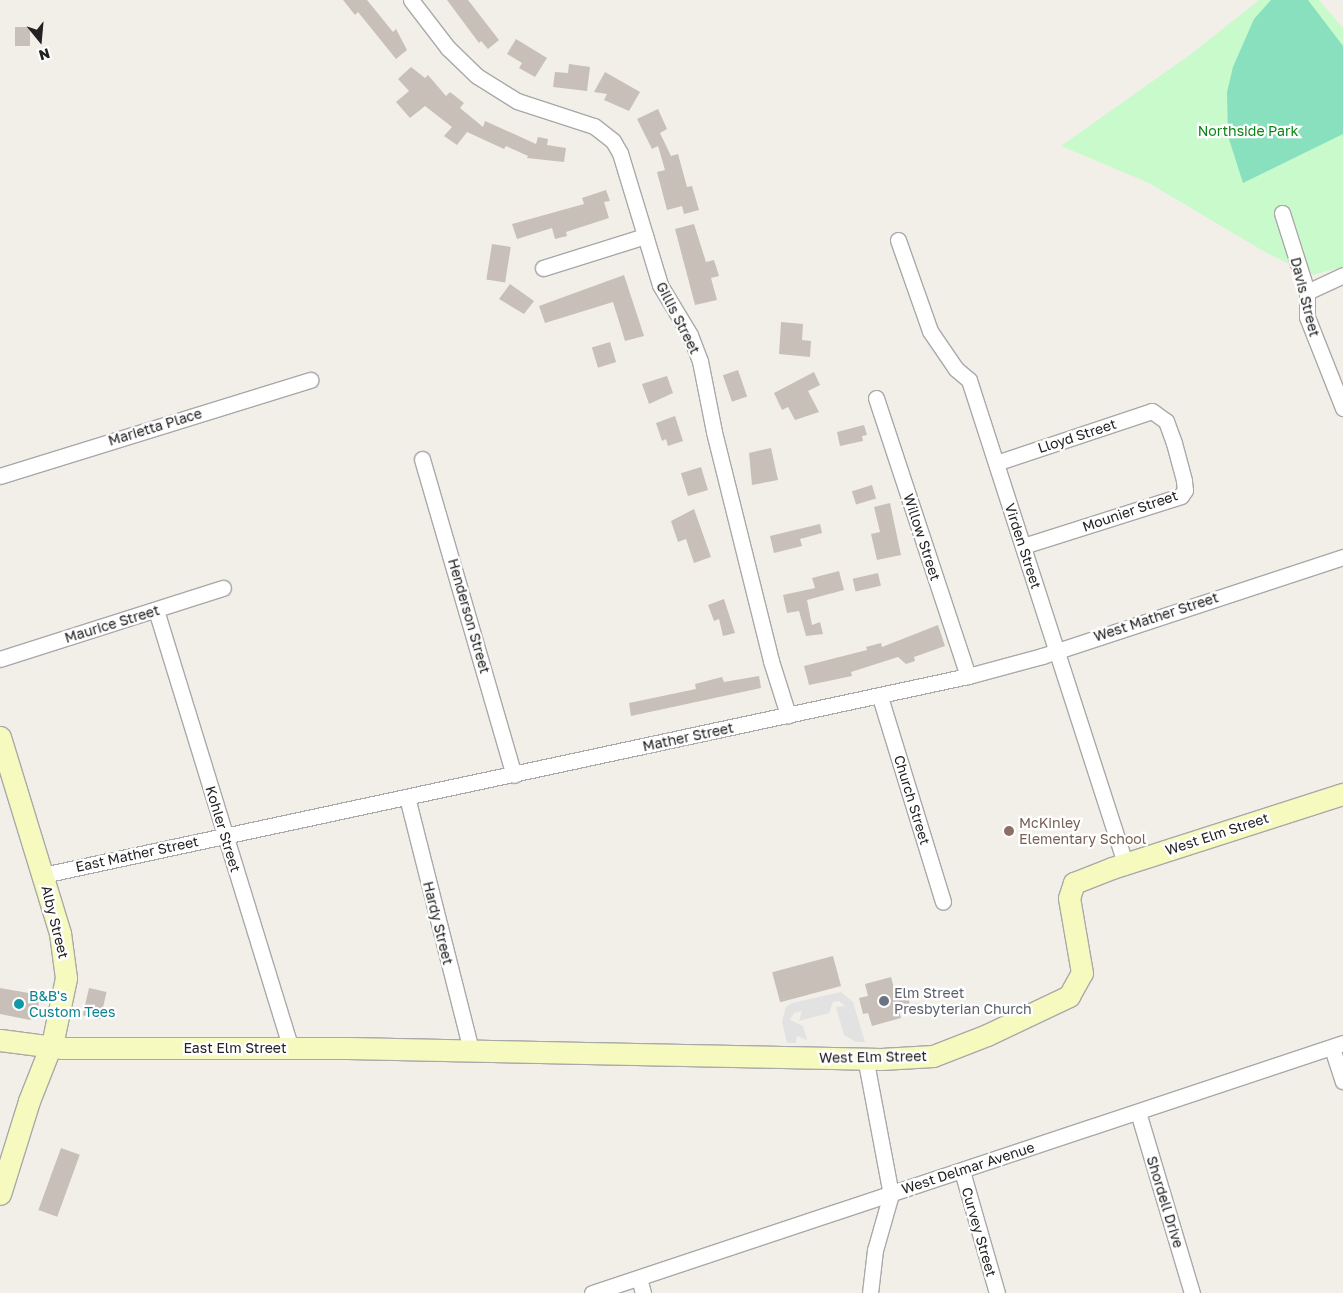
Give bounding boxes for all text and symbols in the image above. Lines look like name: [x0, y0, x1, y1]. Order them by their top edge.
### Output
north arrow: [15, 15, 65, 65]
text: N: [37, 45, 52, 65]
park label: Northside Park: [1198, 123, 1298, 139]
street label: Davis Street: [1287, 255, 1323, 339]
street label: Gillis Street: [653, 279, 703, 357]
street label: Marietta Place: [106, 405, 204, 449]
street label: Lloyd Street: [1036, 415, 1118, 457]
street label: Mounier Street: [1080, 487, 1180, 535]
street label: Willow Street: [900, 491, 944, 583]
street label: Virden Street: [1001, 501, 1045, 591]
street label: Henderson Street: [445, 557, 493, 675]
street label: West Mather Street: [1092, 589, 1220, 645]
street label: Maurice Street: [63, 602, 161, 646]
street label: Mather Street: [641, 719, 735, 755]
street label: Church Street: [890, 753, 934, 847]
street label: Kohler Street: [202, 784, 244, 874]
street label: West Elm Street: [1163, 809, 1271, 859]
place label: McKinley Elementary School: [1019, 815, 1146, 848]
marker: McKinley Elementary School: [1003, 825, 1015, 837]
street label: East Mather Street: [74, 833, 200, 875]
street label: Hardy Street: [420, 880, 456, 966]
street label: Alby Street: [38, 884, 72, 960]
place label: Elm Street Presbyterian Church: [894, 985, 1032, 1018]
place label: B&B's Custom Tees: [29, 988, 115, 1020]
marker: Elm Street Presbyterian Church: [878, 995, 890, 1007]
marker: B&B's Custom Tees: [13, 998, 25, 1010]
street label: East Elm Street: [183, 1040, 287, 1056]
street label: West Elm Street: [819, 1048, 927, 1066]
street label: West Delmar Avenue: [899, 1139, 1037, 1197]
street label: Shordell Drive: [1143, 1154, 1187, 1250]
street label: Curvey Street: [958, 1185, 1000, 1279]

